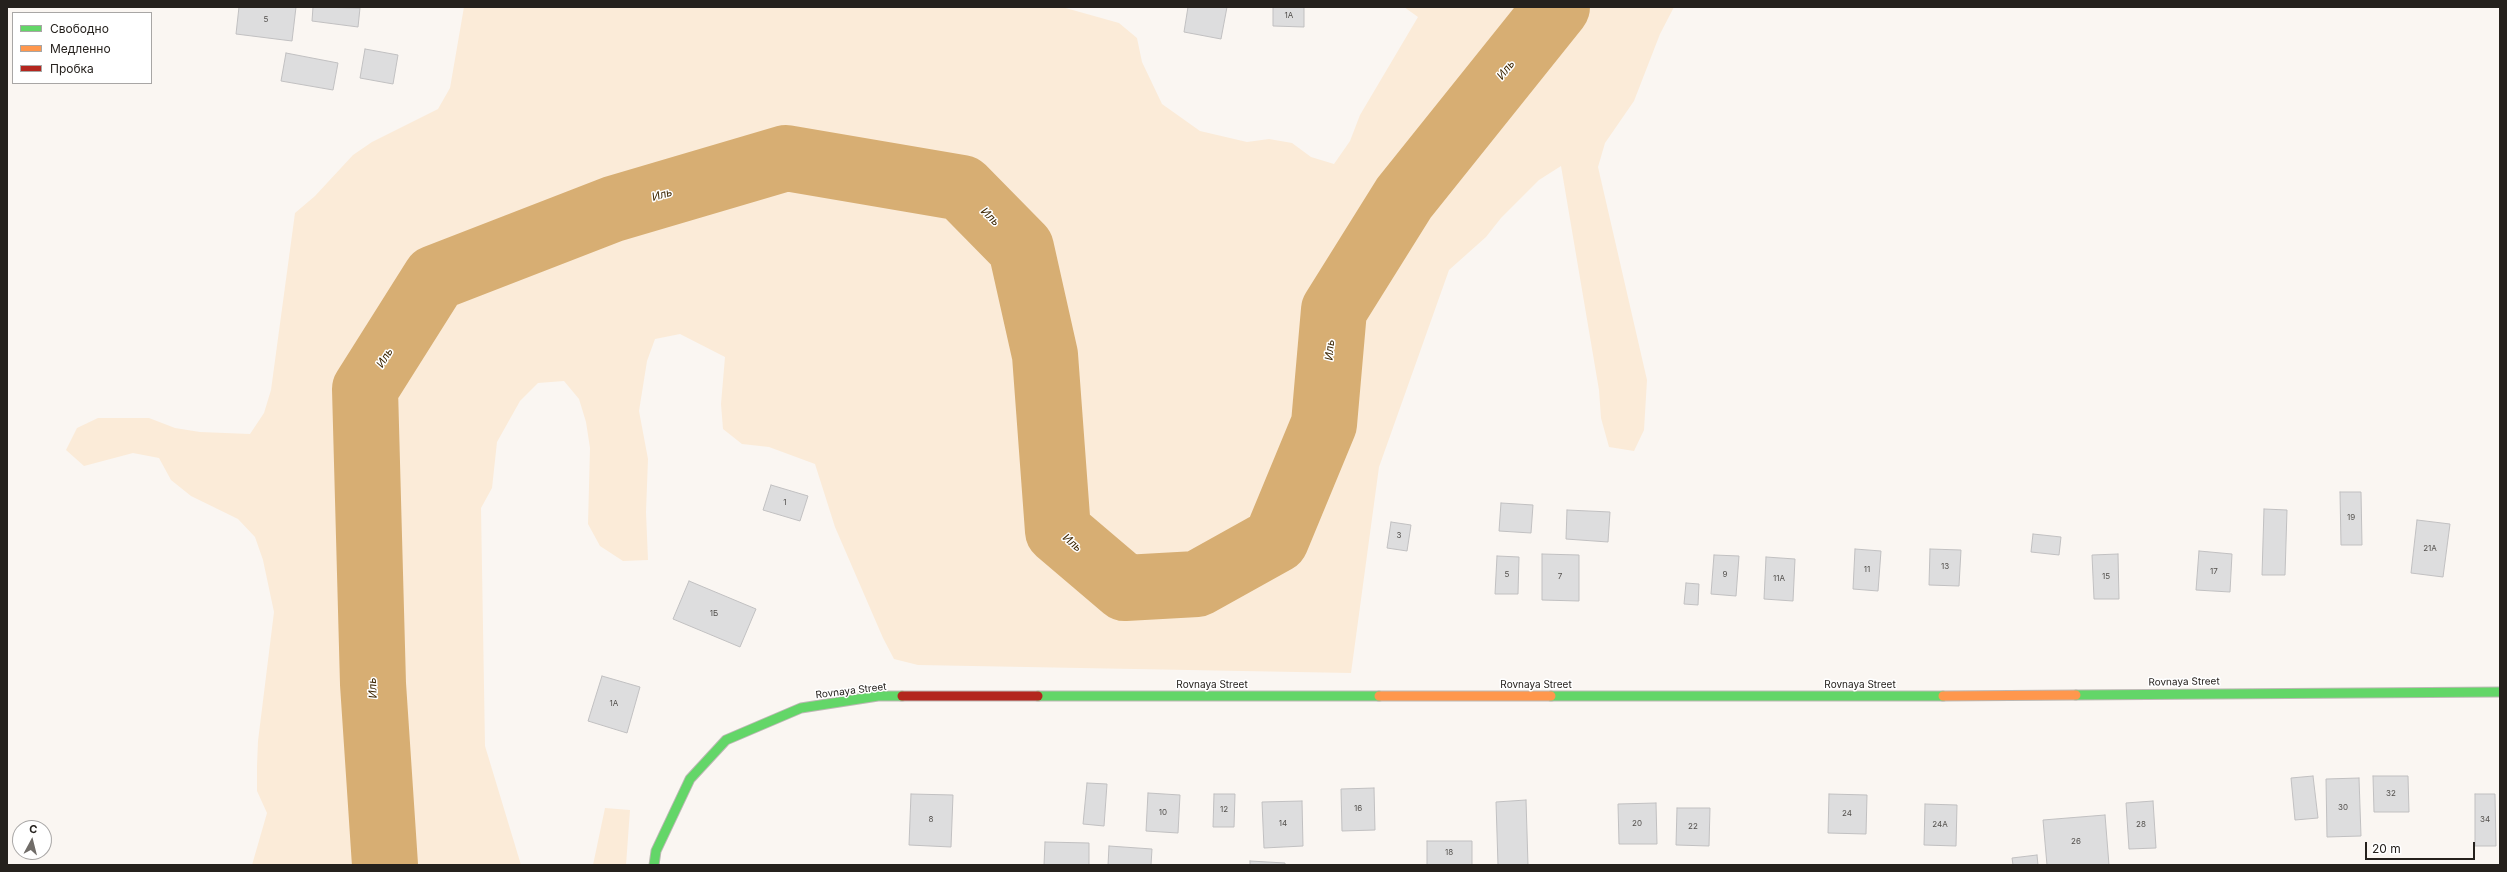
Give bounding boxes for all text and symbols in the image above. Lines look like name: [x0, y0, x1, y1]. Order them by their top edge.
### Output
house number: 1А: [1285, 11, 1293, 21]
legend: [12, 12, 152, 84]
house number: 5: [264, 15, 268, 25]
text: Свободно: [50, 21, 109, 36]
text: Медленно: [50, 41, 111, 56]
water label: Иль: [1494, 58, 1518, 82]
text: Пробка: [50, 61, 94, 76]
water label: Иль: [650, 186, 674, 204]
water label: Иль: [978, 205, 1002, 229]
water label: Иль: [1323, 339, 1337, 361]
water label: Иль: [374, 346, 396, 370]
house number: 1: [783, 498, 787, 508]
house number: 19: [2347, 513, 2355, 523]
water label: Иль: [1060, 531, 1084, 555]
house number: 3: [1397, 531, 1401, 541]
house number: 21А: [2423, 544, 2437, 554]
house number: 13: [1941, 562, 1949, 572]
house number: 11: [1864, 565, 1870, 575]
house number: 17: [2210, 567, 2218, 577]
house number: 5: [1505, 570, 1509, 580]
house number: 9: [1723, 570, 1727, 580]
house number: 7: [1558, 572, 1562, 582]
house number: 15: [2102, 572, 2110, 582]
house number: 11А: [1773, 574, 1785, 584]
house number: 1Б: [710, 609, 718, 619]
street label: Rovnaya Street: [2148, 675, 2220, 689]
water label: Иль: [366, 677, 380, 699]
street label: Rovnaya Street: [1176, 679, 1248, 691]
street label: Rovnaya Street: [1500, 679, 1572, 691]
street label: Rovnaya Street: [1824, 679, 1896, 691]
street label: Rovnaya Street: [815, 681, 887, 701]
house number: 1А: [610, 699, 618, 709]
house number: 32: [2386, 789, 2396, 799]
house number: 30: [2338, 803, 2348, 813]
house number: 16: [1354, 804, 1362, 814]
house number: 12: [1220, 805, 1228, 815]
house number: 10: [1159, 808, 1167, 818]
house number: 24: [1842, 809, 1852, 819]
house number: 8: [929, 815, 933, 825]
house number: 34: [2480, 815, 2490, 825]
house number: 14: [1279, 819, 1287, 829]
house number: 20: [1632, 819, 1642, 829]
north arrow: [12, 820, 52, 860]
house number: 24А: [1932, 820, 1948, 830]
house number: 28: [2136, 820, 2146, 830]
text: С: [28, 822, 38, 837]
house number: 22: [1688, 822, 1698, 832]
scale bar: [2367, 834, 2477, 860]
house number: 26: [2071, 837, 2081, 847]
text: 20 m: [2372, 841, 2401, 856]
house number: 18: [1445, 848, 1453, 858]

